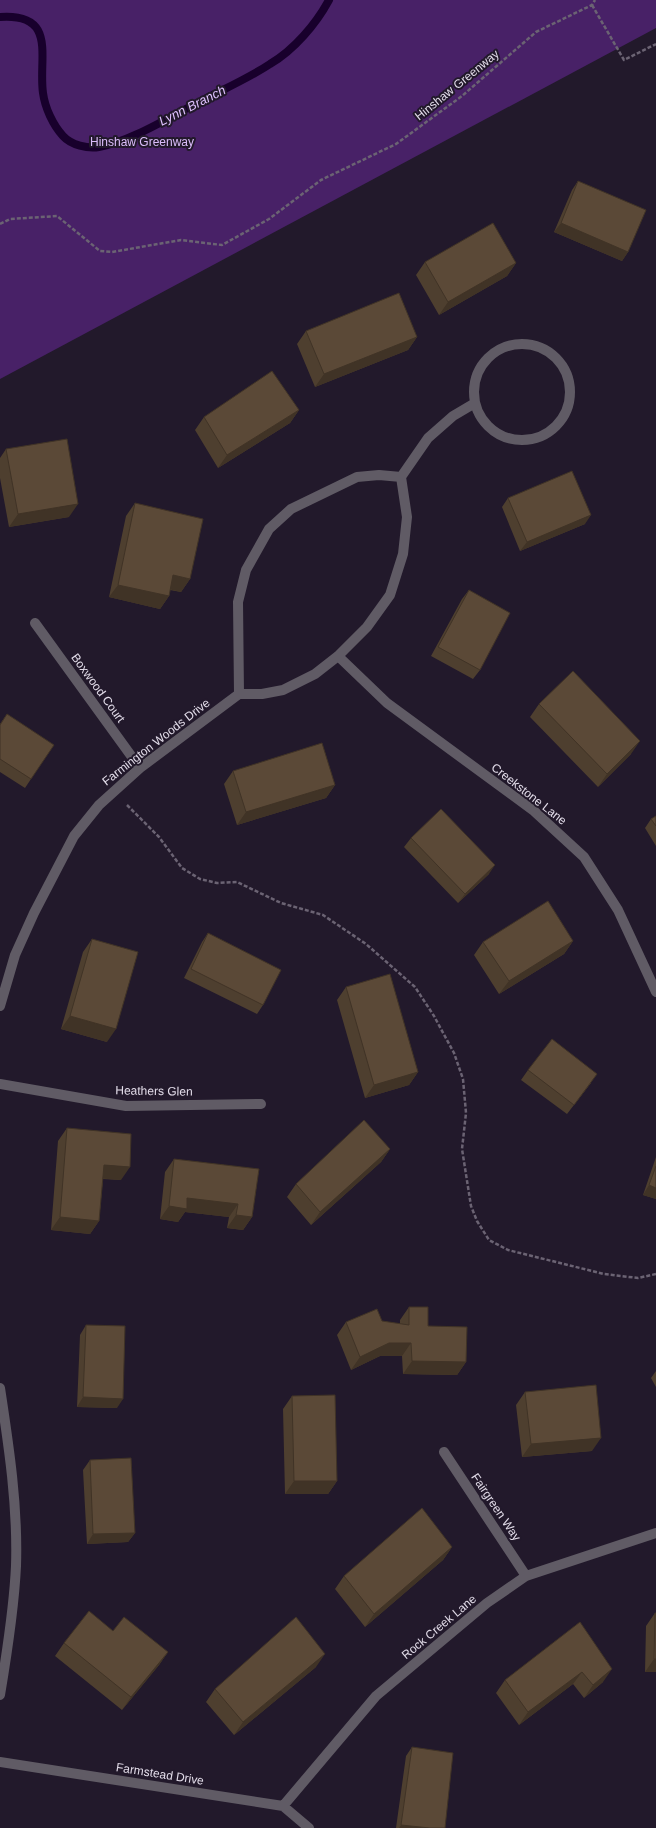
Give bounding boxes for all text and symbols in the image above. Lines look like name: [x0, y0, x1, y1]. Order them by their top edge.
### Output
street label: Hinshaw Greenway: [412, 47, 502, 123]
water label: Lynn Branch: [156, 82, 228, 129]
park label: Hinshaw Greenway: [90, 135, 194, 149]
street label: Boxwood Court: [68, 651, 128, 726]
street label: Farmington Woods Drive: [99, 696, 213, 788]
street label: Creekstone Lane: [489, 760, 570, 828]
street label: Heathers Glen: [115, 1083, 193, 1099]
street label: Fairgreen Way: [468, 1471, 524, 1543]
street label: Rock Creek Lane: [399, 1592, 479, 1662]
street label: Farmstead Drive: [115, 1760, 205, 1788]

